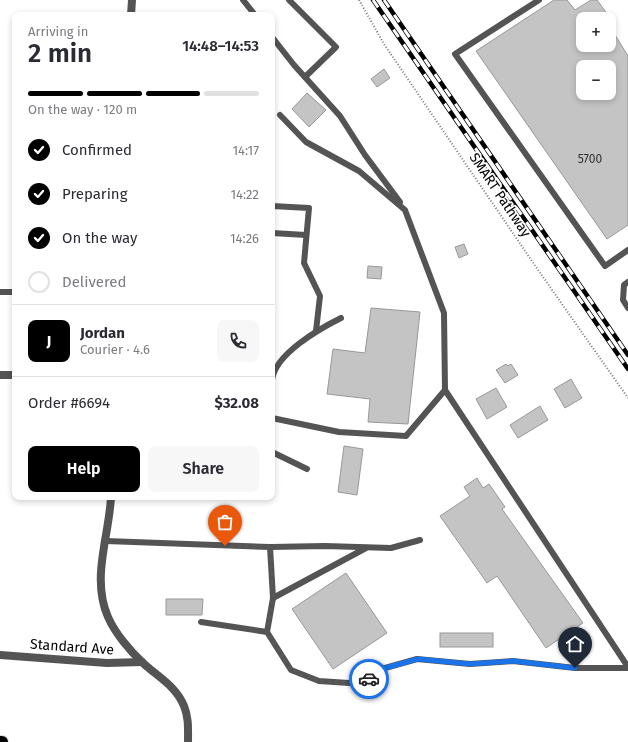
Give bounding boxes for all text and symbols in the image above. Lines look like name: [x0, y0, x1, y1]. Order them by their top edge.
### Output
map controls: [576, 12, 616, 100]
button: +: [576, 12, 616, 52]
text: Arriving in: [28, 24, 88, 39]
text: 14:48–14:53: [182, 37, 259, 55]
text: 2 min: [28, 38, 92, 69]
button: −: [576, 60, 616, 100]
text: On the way · 120 m: [28, 102, 137, 117]
icon: check: [28, 139, 50, 161]
text: Confirmed: [62, 141, 132, 159]
text: 14:17: [232, 143, 259, 158]
street label: SMART Pathway: [466, 150, 534, 240]
house number: 5700: [578, 152, 602, 166]
icon: check: [28, 183, 50, 205]
text: Preparing: [62, 185, 127, 203]
text: 14:22: [230, 187, 259, 202]
icon: check: [28, 227, 50, 249]
text: On the way: [62, 229, 137, 247]
text: 14:26: [230, 231, 259, 246]
text: Delivered: [62, 273, 126, 291]
button: phone: [217, 320, 259, 362]
text: Jordan: [80, 324, 125, 342]
text: J: [47, 332, 51, 350]
text: Courier · 4.6: [80, 342, 150, 357]
text: Order #6694: [28, 394, 110, 412]
text: $32.08: [214, 394, 259, 412]
button: Help: [28, 446, 140, 492]
button: Share: [148, 446, 259, 492]
pin: [208, 505, 242, 546]
icon: bag: [214, 511, 236, 533]
pin: [558, 627, 592, 668]
icon: home: [564, 633, 586, 655]
street label: Standard Ave: [30, 636, 114, 658]
courier: [349, 659, 389, 699]
icon: car: [358, 668, 380, 690]

